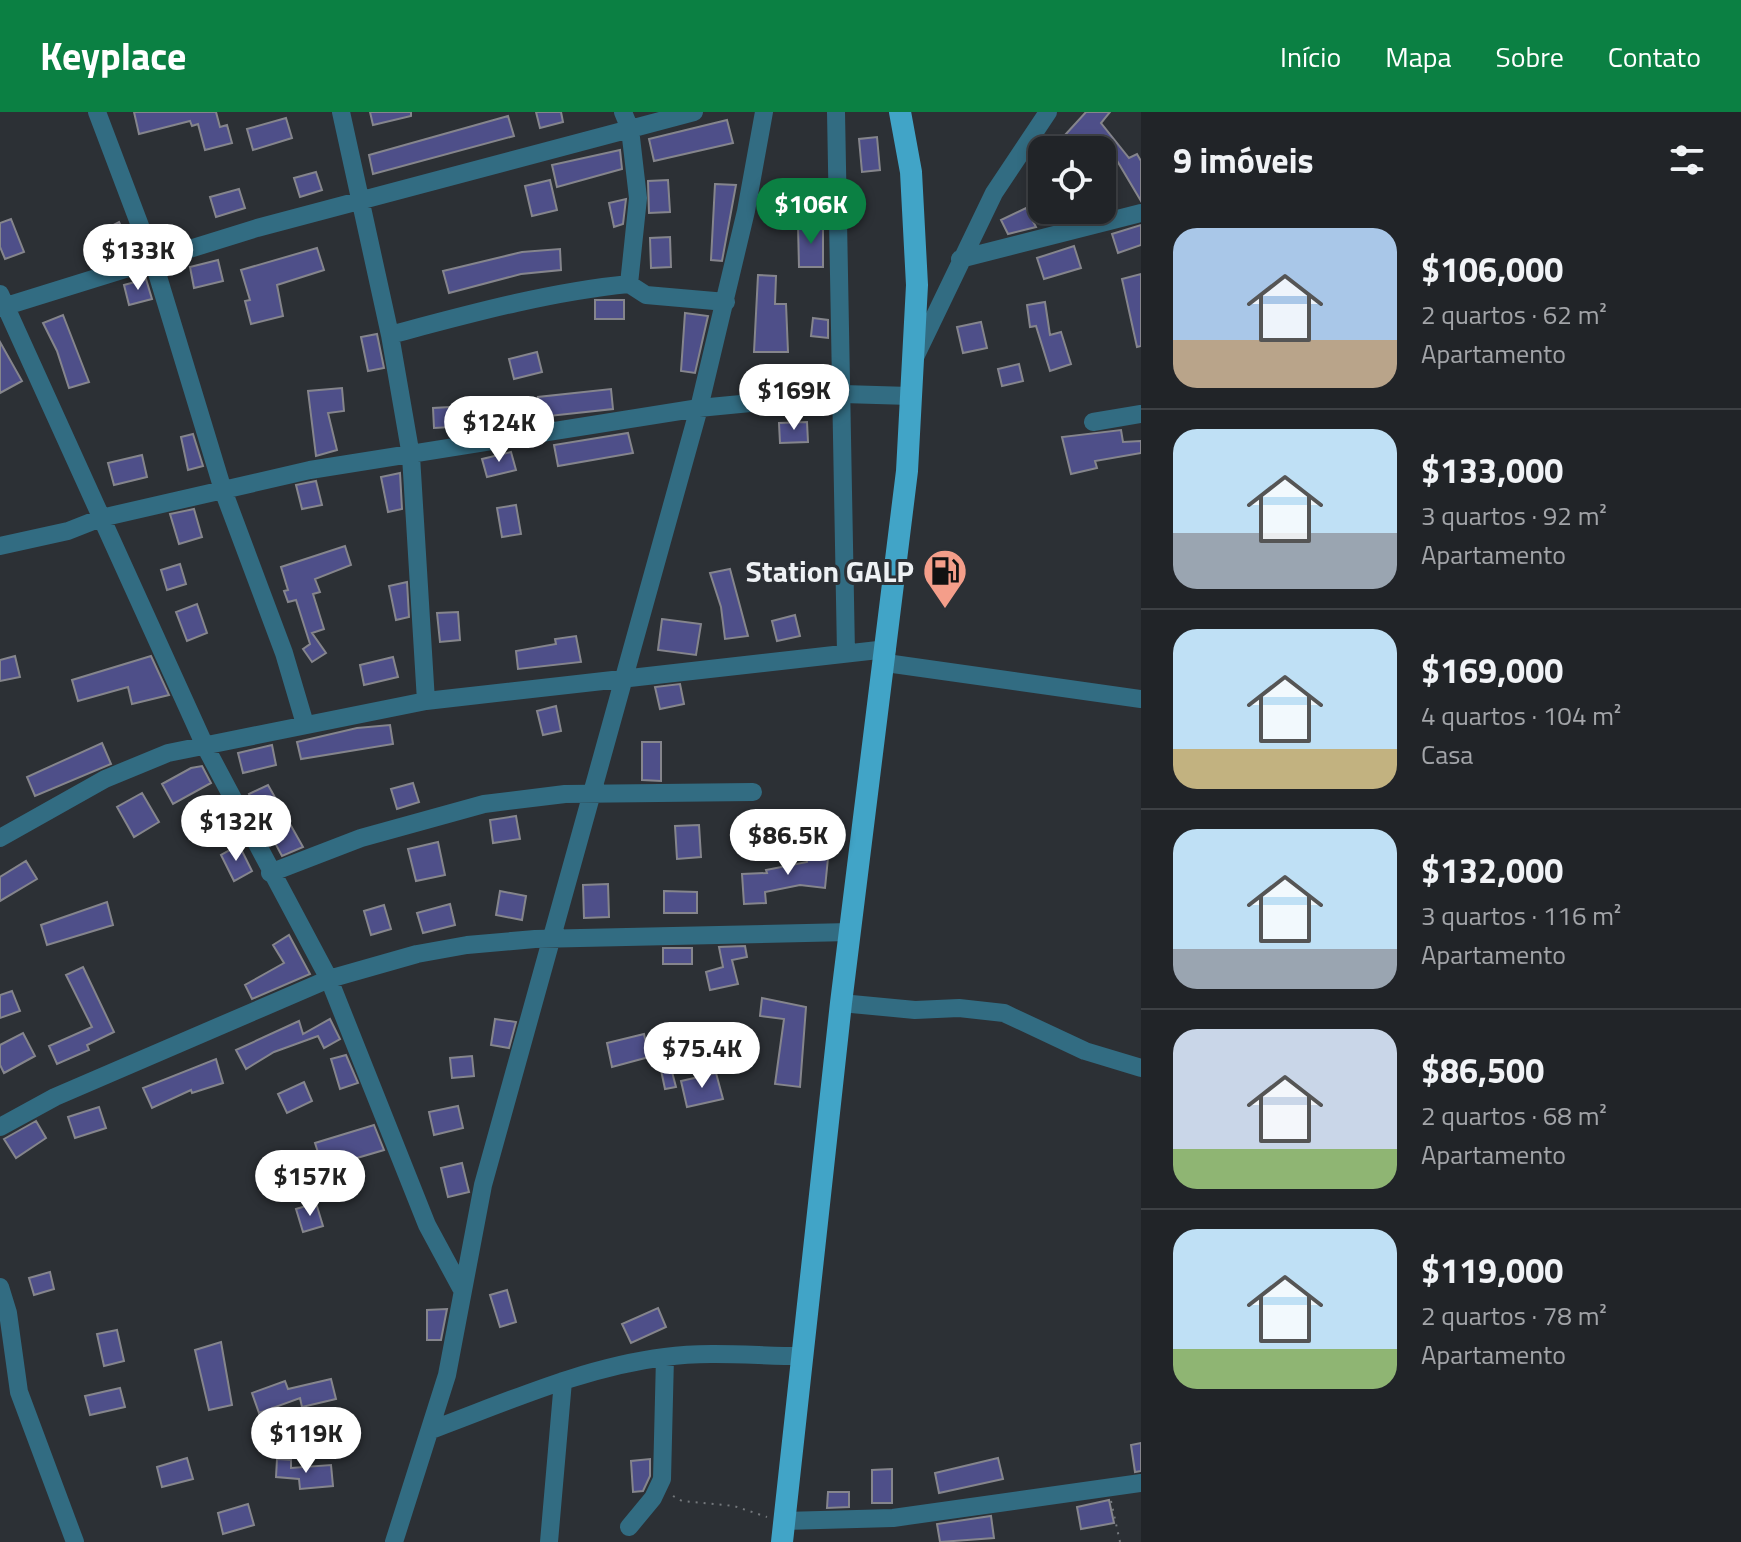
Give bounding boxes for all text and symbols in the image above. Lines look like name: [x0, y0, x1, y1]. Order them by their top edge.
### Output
text: Keyplace: [40, 27, 187, 85]
text: Início: [1280, 35, 1341, 78]
text: Mapa: [1385, 35, 1452, 78]
text: Sobre: [1496, 35, 1564, 78]
text: Contato: [1608, 35, 1701, 78]
text: 9 imóveis: [1173, 134, 1314, 186]
map controls: [1028, 136, 1116, 224]
button: locate: [1028, 136, 1116, 224]
icon: filters: [1665, 138, 1709, 182]
pin: $106K: [755, 178, 867, 246]
text: $106K: [774, 184, 848, 223]
pin: $133K: [82, 224, 194, 292]
text: $133K: [101, 230, 175, 269]
text: $106,000: [1421, 243, 1563, 295]
icon: home: [1237, 260, 1333, 356]
text: 2 quartos · 62 m²: [1421, 295, 1607, 334]
text: Apartamento: [1421, 334, 1566, 373]
pin: $169K: [738, 364, 850, 432]
text: $169K: [757, 370, 831, 409]
pin: $124K: [443, 396, 555, 464]
text: $124K: [462, 402, 536, 441]
text: $133,000: [1421, 444, 1563, 496]
icon: home: [1237, 461, 1333, 557]
text: 3 quartos · 92 m²: [1421, 496, 1607, 535]
text: Apartamento: [1421, 535, 1566, 574]
fuel station icon: Station GALP: [921, 547, 969, 610]
place label: Station GALP: [746, 548, 914, 594]
text: $169,000: [1421, 644, 1563, 696]
icon: home: [1237, 661, 1333, 757]
text: 4 quartos · 104 m²: [1421, 696, 1621, 735]
text: Casa: [1421, 735, 1473, 774]
pin: $132K: [180, 795, 292, 863]
text: $132K: [199, 801, 273, 840]
pin: $86.5K: [723, 809, 853, 877]
text: $86.5K: [748, 815, 828, 854]
text: $132,000: [1421, 844, 1563, 896]
icon: home: [1237, 861, 1333, 957]
text: 3 quartos · 116 m²: [1421, 896, 1621, 935]
text: Apartamento: [1421, 935, 1566, 974]
pin: $75.4K: [637, 1022, 767, 1090]
text: $75.4K: [662, 1028, 742, 1067]
text: $86,500: [1421, 1044, 1544, 1096]
icon: home: [1237, 1061, 1333, 1157]
text: 2 quartos · 68 m²: [1421, 1096, 1607, 1135]
text: Apartamento: [1421, 1135, 1566, 1174]
pin: $157K: [254, 1150, 366, 1218]
text: $157K: [273, 1156, 347, 1195]
text: $119,000: [1421, 1244, 1563, 1296]
icon: home: [1237, 1261, 1333, 1357]
text: 2 quartos · 78 m²: [1421, 1296, 1607, 1335]
text: Apartamento: [1421, 1335, 1566, 1374]
pin: $119K: [250, 1407, 362, 1475]
text: $119K: [269, 1413, 343, 1452]

